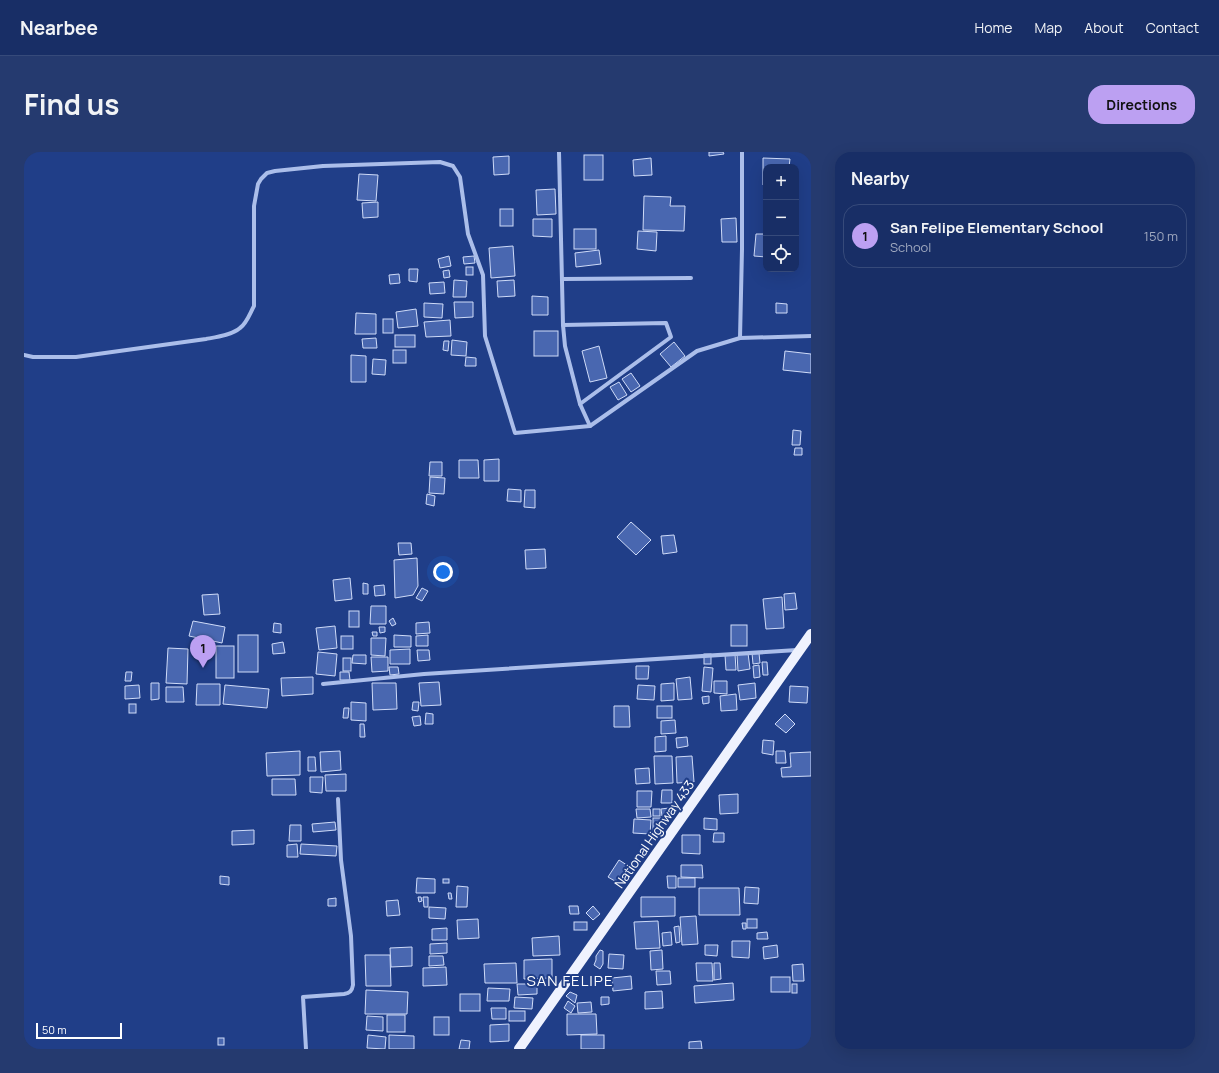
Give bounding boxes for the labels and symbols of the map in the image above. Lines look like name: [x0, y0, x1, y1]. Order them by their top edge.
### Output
your location: [433, 562, 453, 582]
pin: 1: [190, 635, 216, 668]
street label: National Highway 433: [610, 776, 698, 892]
district label: SAN FELIPE: [527, 970, 613, 991]
scale bar: [36, 1021, 122, 1040]

